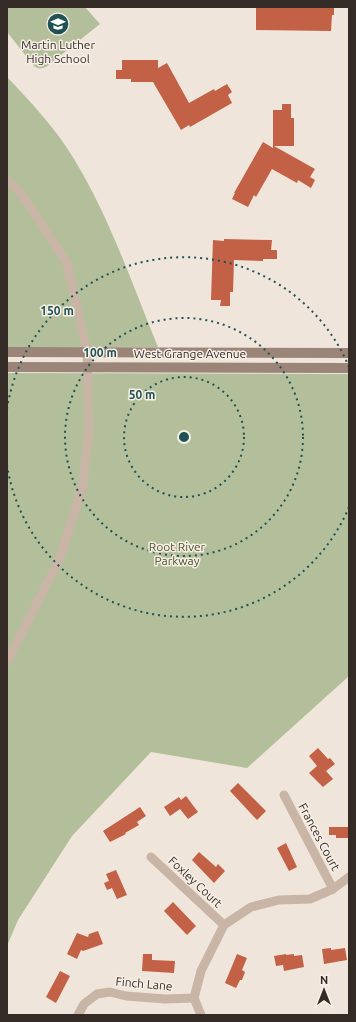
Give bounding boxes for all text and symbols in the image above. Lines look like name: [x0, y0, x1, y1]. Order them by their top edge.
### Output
school or university icon: Martin Luther High School: [45, 11, 71, 37]
place label: Martin Luther High School: [21, 38, 95, 65]
text: 150 m: [40, 304, 74, 317]
text: 100 m: [83, 346, 117, 359]
street label: West Grange Avenue: [134, 347, 246, 360]
text: 50 m: [129, 388, 155, 401]
centre of rings: [177, 430, 191, 444]
park label: Root River Parkway: [149, 540, 206, 567]
street label: Frances Court: [296, 801, 343, 873]
street label: Foxley Court: [166, 854, 225, 910]
north arrow: [304, 970, 344, 1010]
text: N: [320, 974, 328, 986]
street label: Finch Lane: [115, 975, 173, 992]

